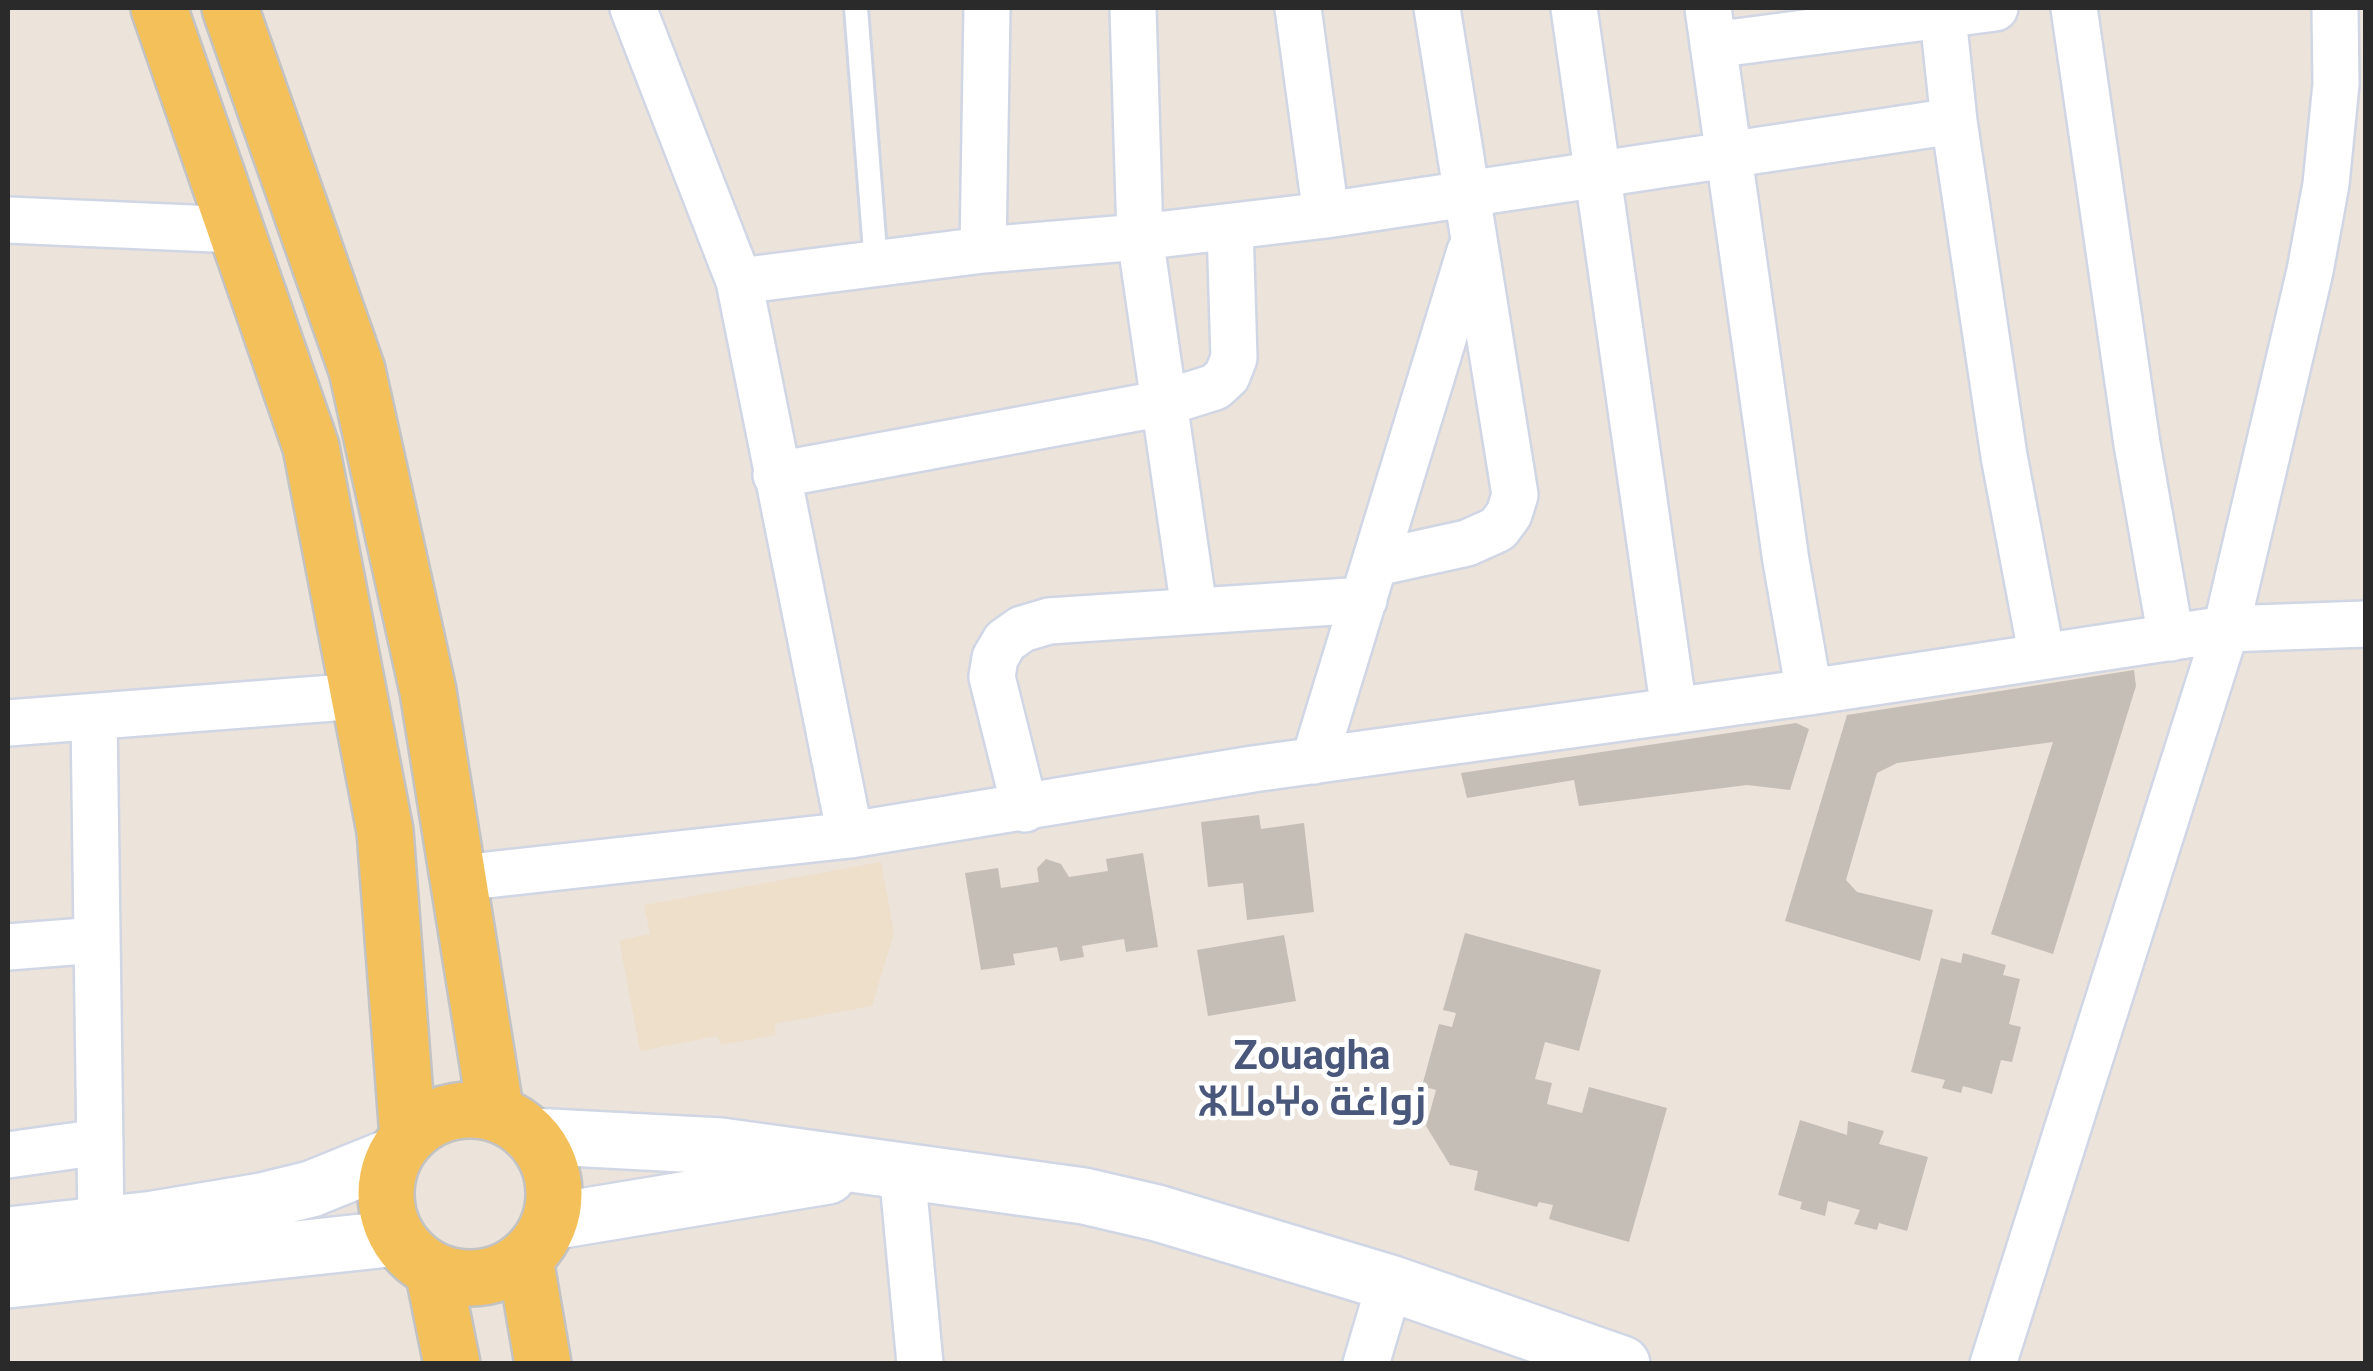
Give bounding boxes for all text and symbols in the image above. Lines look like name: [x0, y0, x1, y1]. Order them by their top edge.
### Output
district label: Zouagha ⵣⵡⴰⵖⴰ زواغة: [1198, 1035, 1426, 1129]

